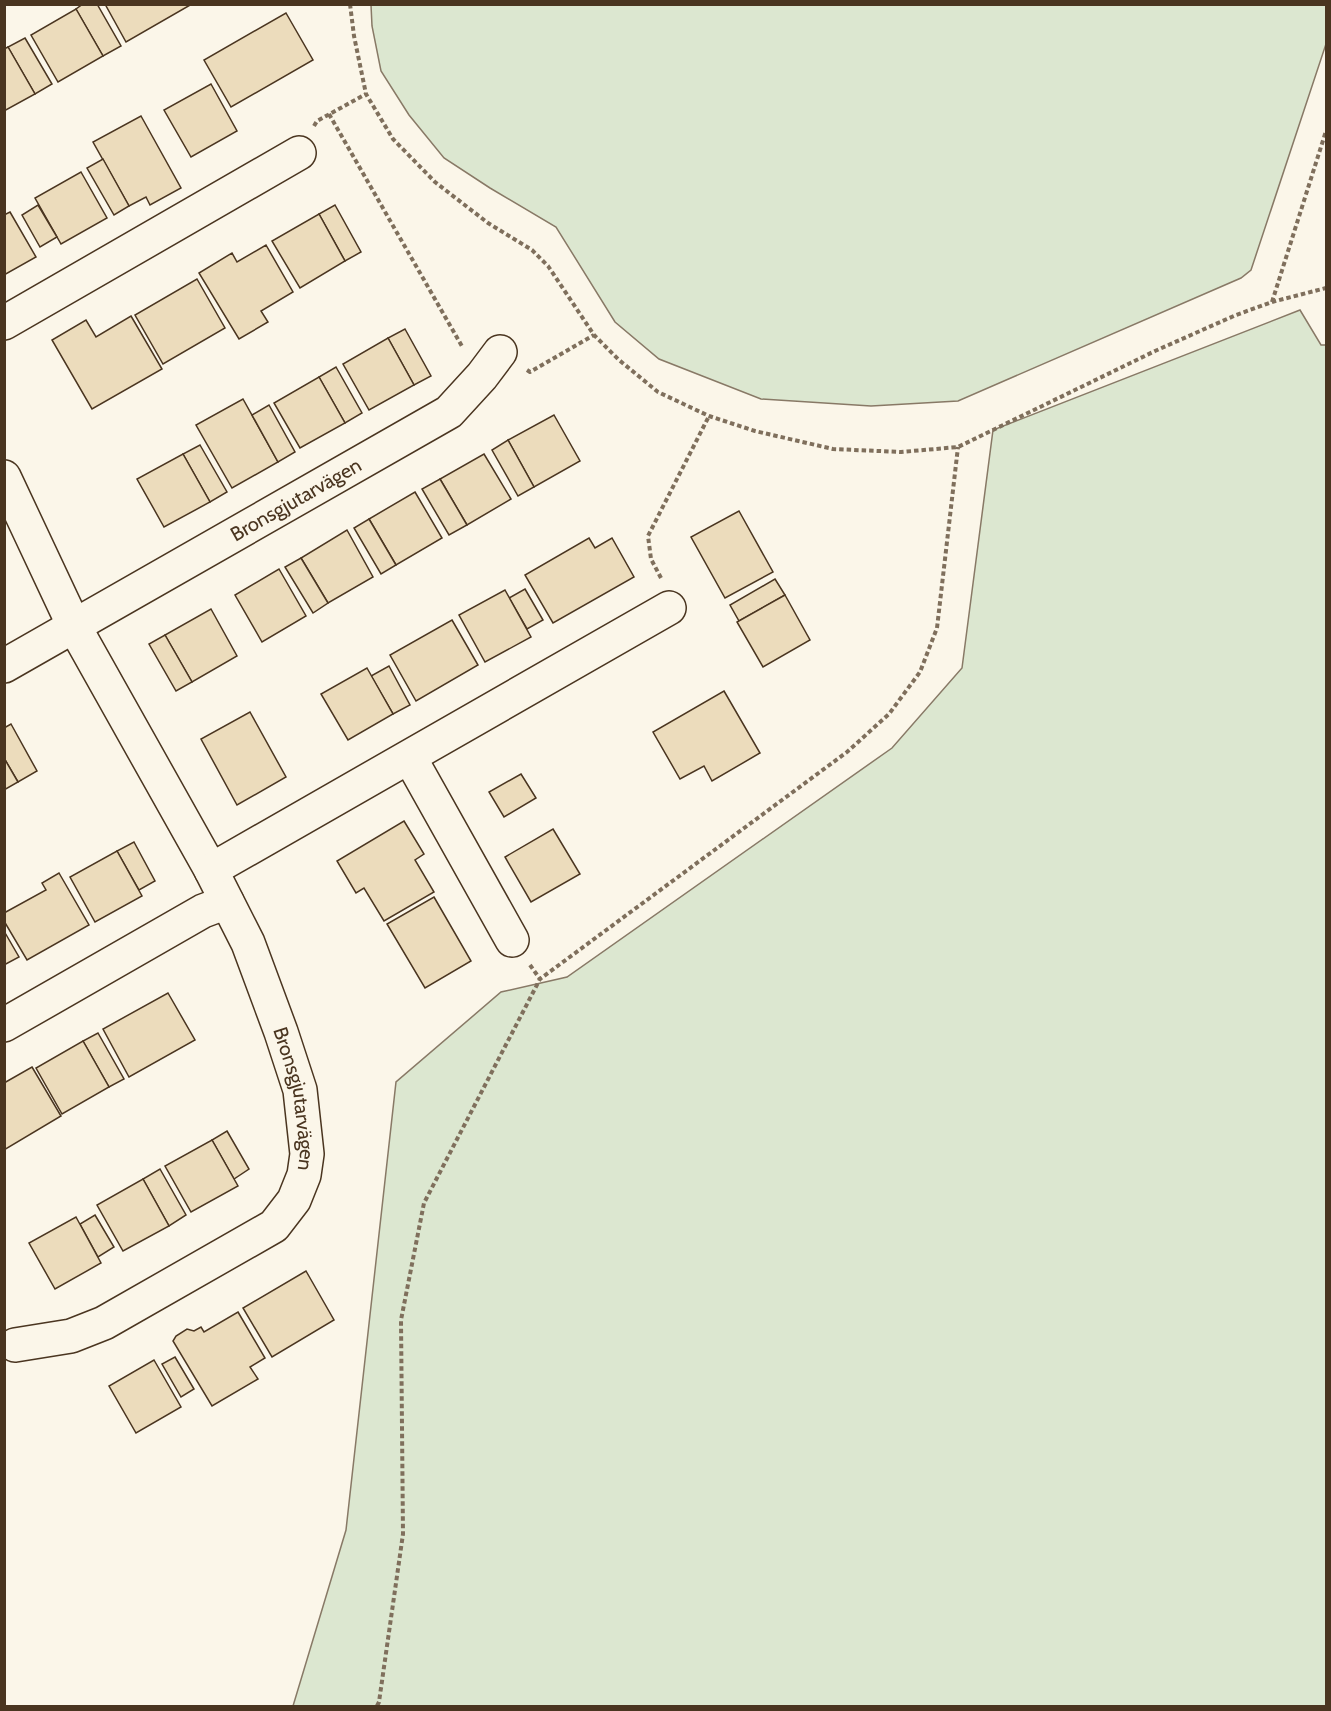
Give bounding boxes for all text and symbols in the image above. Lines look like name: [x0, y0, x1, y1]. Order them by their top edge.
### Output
street label: Bronsgjutarvägen: [226, 453, 366, 546]
street label: Bronsgjutarvägen: [268, 1024, 320, 1172]

